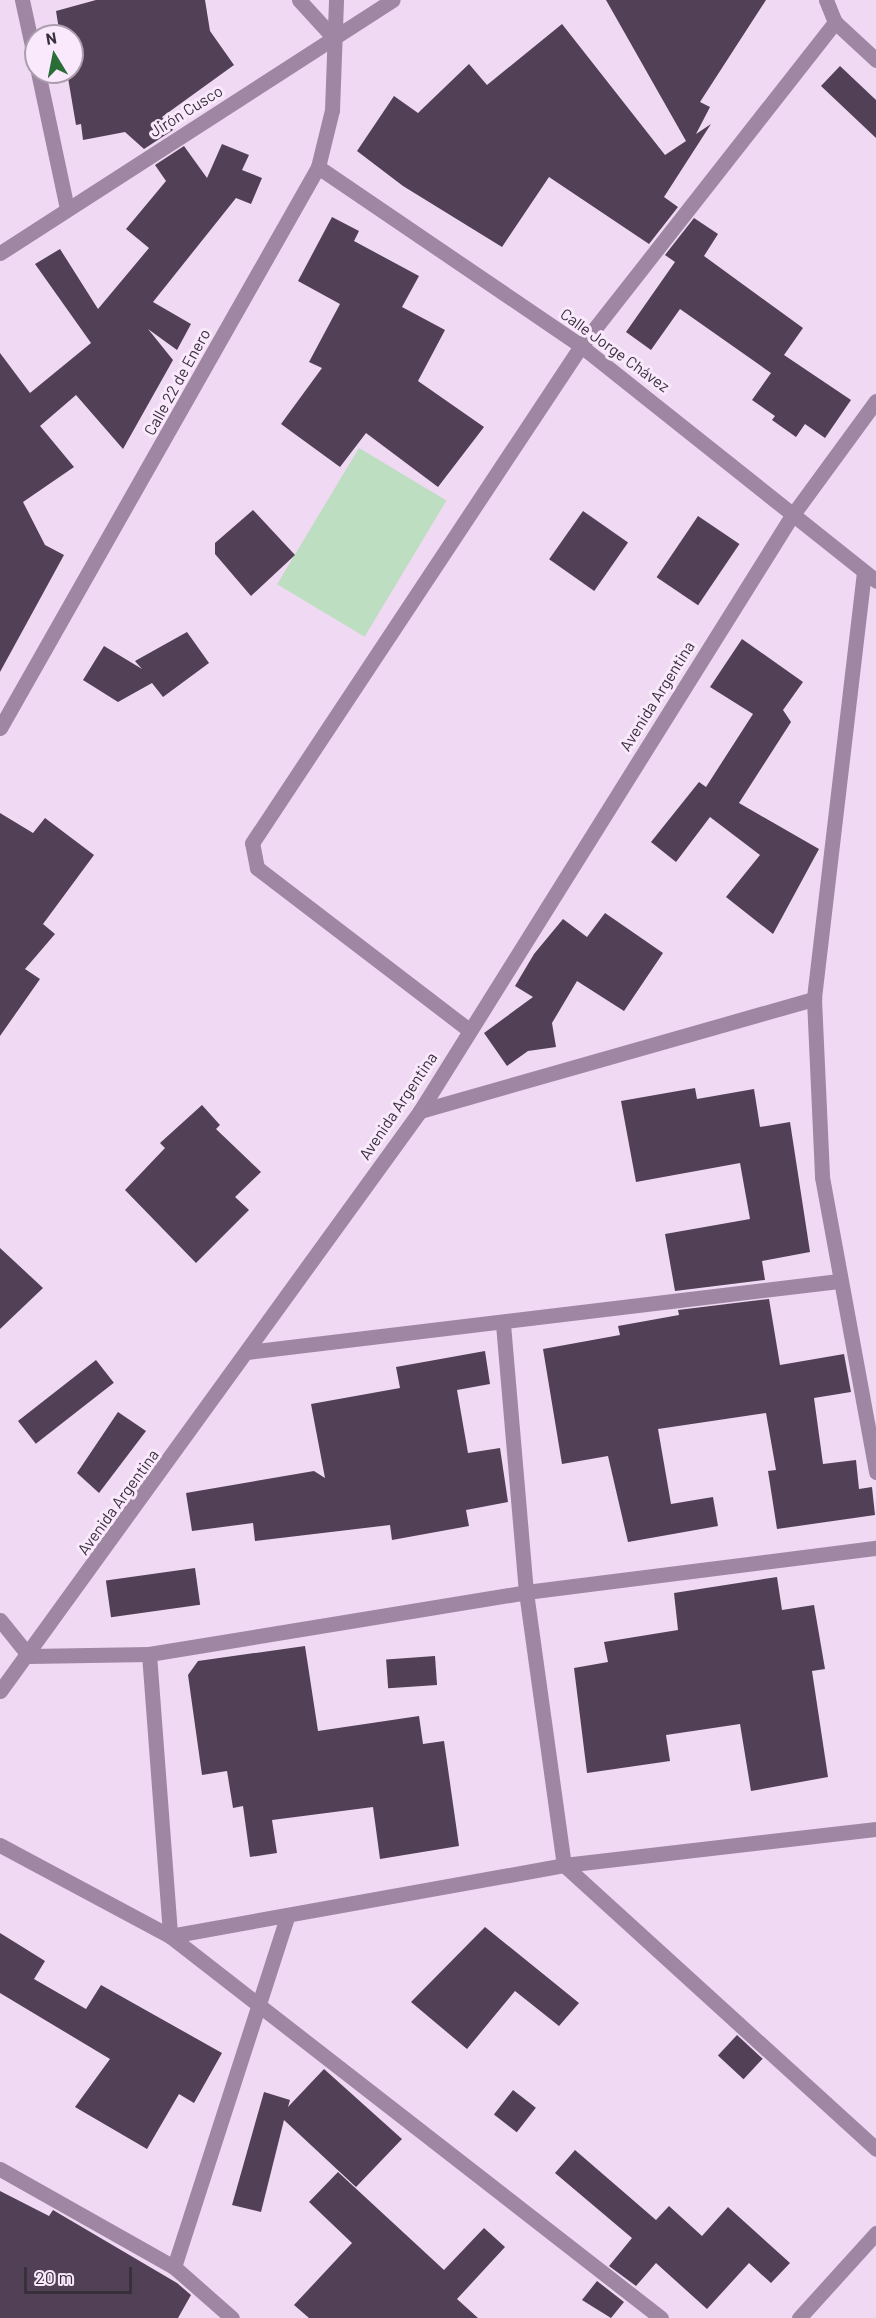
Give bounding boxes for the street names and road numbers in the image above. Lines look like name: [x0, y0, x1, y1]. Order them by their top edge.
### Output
street label: Jirón Cusco: [146, 81, 226, 141]
street label: Calle Jorge Chávez: [557, 304, 673, 396]
street label: Calle 22 de Enero: [140, 325, 214, 439]
street label: Avenida Argentina: [616, 638, 698, 754]
street label: Avenida Argentina: [355, 1049, 441, 1163]
street label: Avenida Argentina: [73, 1446, 163, 1558]

